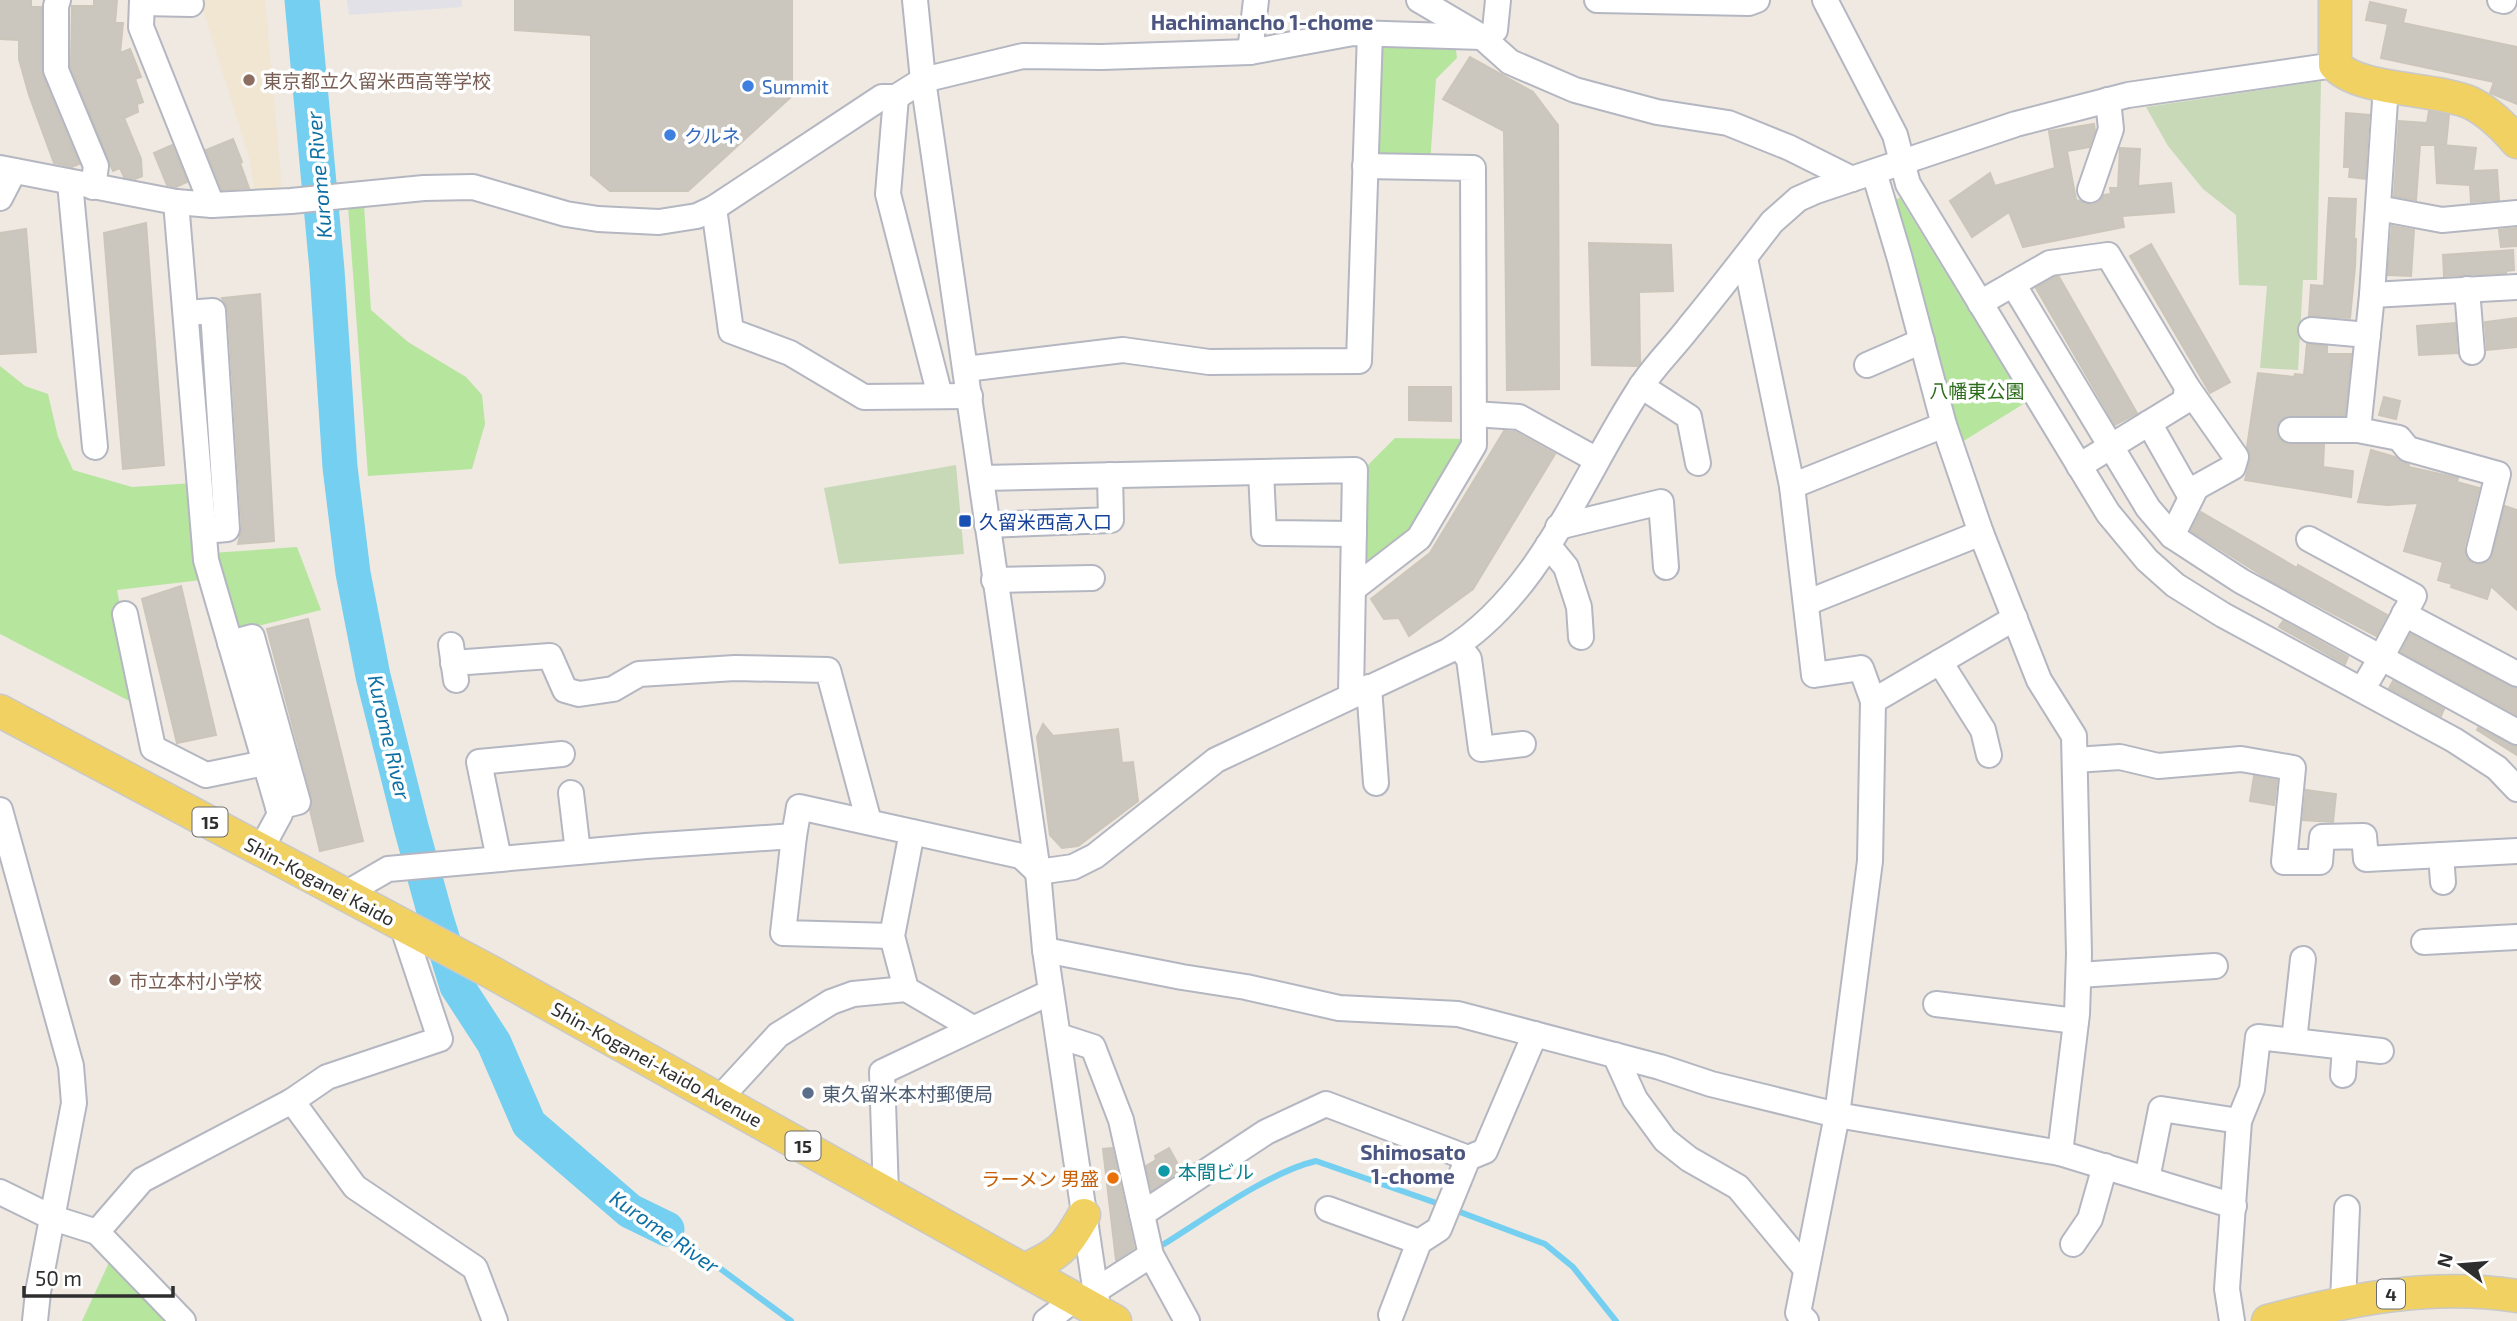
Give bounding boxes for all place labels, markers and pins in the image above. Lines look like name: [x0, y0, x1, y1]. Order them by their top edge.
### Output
place label: 東京都立久留米西高等学校: [263, 69, 491, 92]
marker: 東京都立久留米西高等学校: [241, 72, 257, 88]
place label: Summit: [762, 75, 829, 98]
marker: Summit: [740, 78, 756, 94]
place label: クルネ: [684, 124, 740, 147]
marker: クルネ: [662, 127, 678, 143]
place label: 久留米西高入口: [979, 510, 1112, 533]
marker: 久留米西高入口: [957, 513, 973, 529]
place label: 市立本村小学校: [129, 969, 262, 992]
marker: 市立本村小学校: [107, 972, 123, 988]
place label: 東久留米本村郵便局: [822, 1082, 993, 1105]
marker: 東久留米本村郵便局: [800, 1085, 816, 1101]
place label: 本間ビル: [1178, 1160, 1254, 1183]
marker: 本間ビル: [1156, 1163, 1172, 1179]
place label: ラーメン 男盛: [982, 1167, 1099, 1190]
marker: ラーメン 男盛: [1105, 1170, 1121, 1186]

